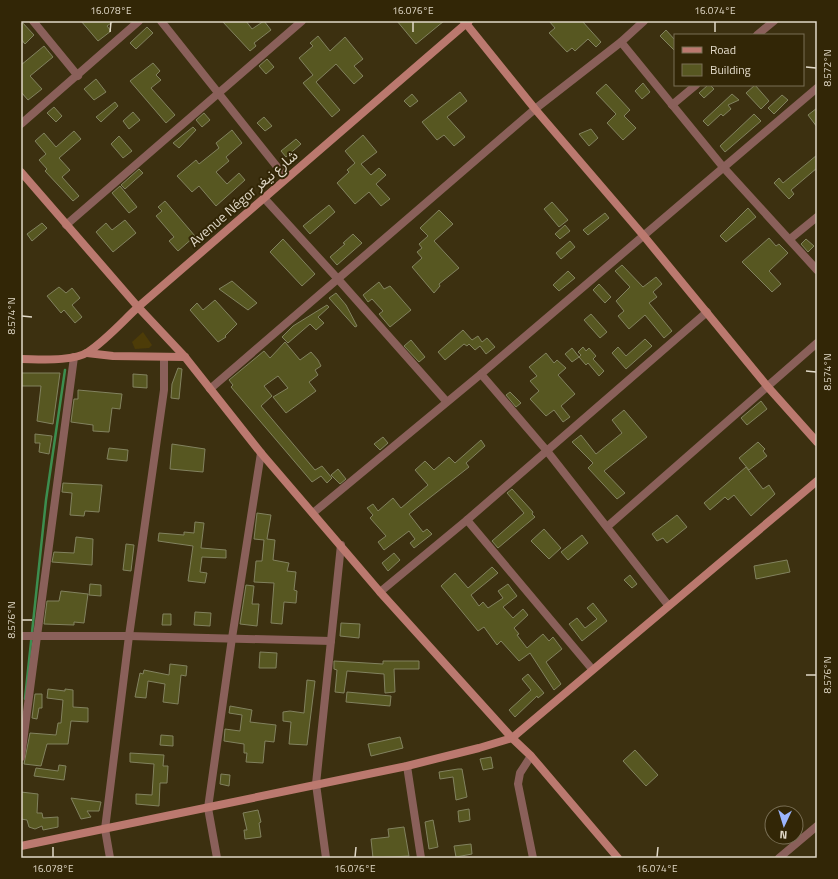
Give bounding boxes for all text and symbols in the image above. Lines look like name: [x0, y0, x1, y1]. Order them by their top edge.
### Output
text: 16.078°E: [90, 3, 132, 18]
text: 16.076°E: [392, 3, 434, 18]
text: 16.074°E: [694, 3, 736, 18]
legend: [674, 34, 804, 86]
text: Road: [710, 40, 736, 59]
text: 8.572°N: [820, 50, 835, 86]
text: Building: [710, 60, 751, 79]
street label: Avenue Négor شارع نيغر: [184, 145, 303, 252]
text: 8.574°N: [4, 298, 19, 334]
text: 8.574°N: [820, 354, 835, 390]
text: 8.576°N: [4, 602, 19, 638]
text: 8.576°N: [820, 657, 835, 693]
north arrow: [764, 805, 804, 845]
text: N: [779, 827, 788, 843]
text: 16.078°E: [32, 861, 74, 876]
text: 16.076°E: [334, 861, 376, 876]
text: 16.074°E: [636, 861, 678, 876]

